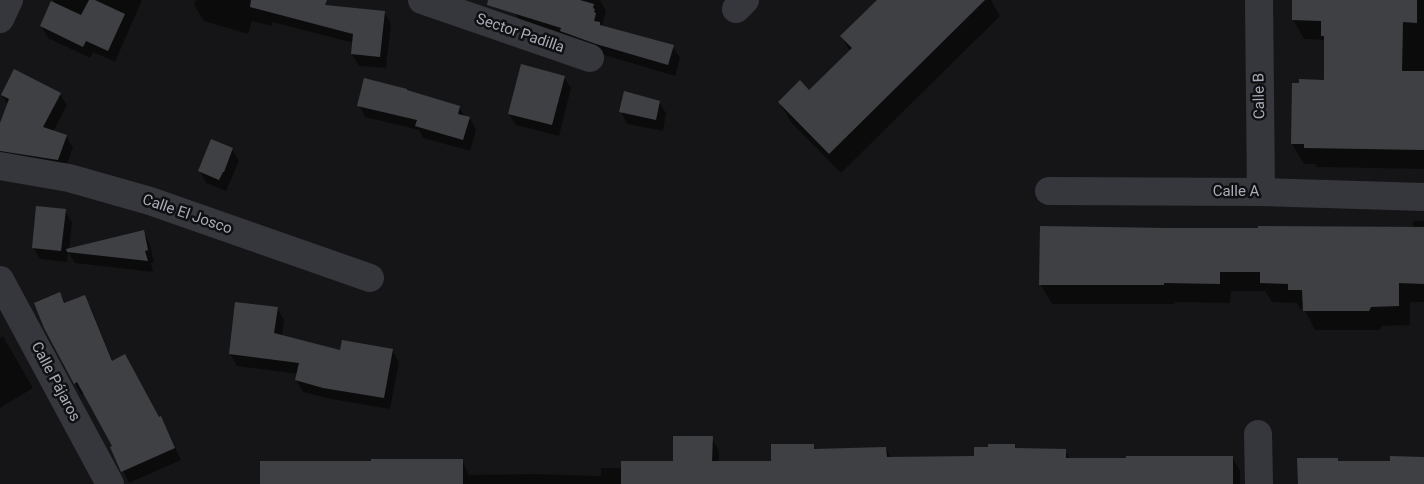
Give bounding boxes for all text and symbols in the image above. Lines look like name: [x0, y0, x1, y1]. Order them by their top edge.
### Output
street label: Sector Padilla: [474, 11, 566, 57]
street label: Calle B: [1251, 73, 1269, 119]
street label: Calle A: [1213, 183, 1259, 201]
street label: Calle El Josco: [140, 191, 234, 239]
street label: Calle Pájaros: [27, 339, 83, 425]

